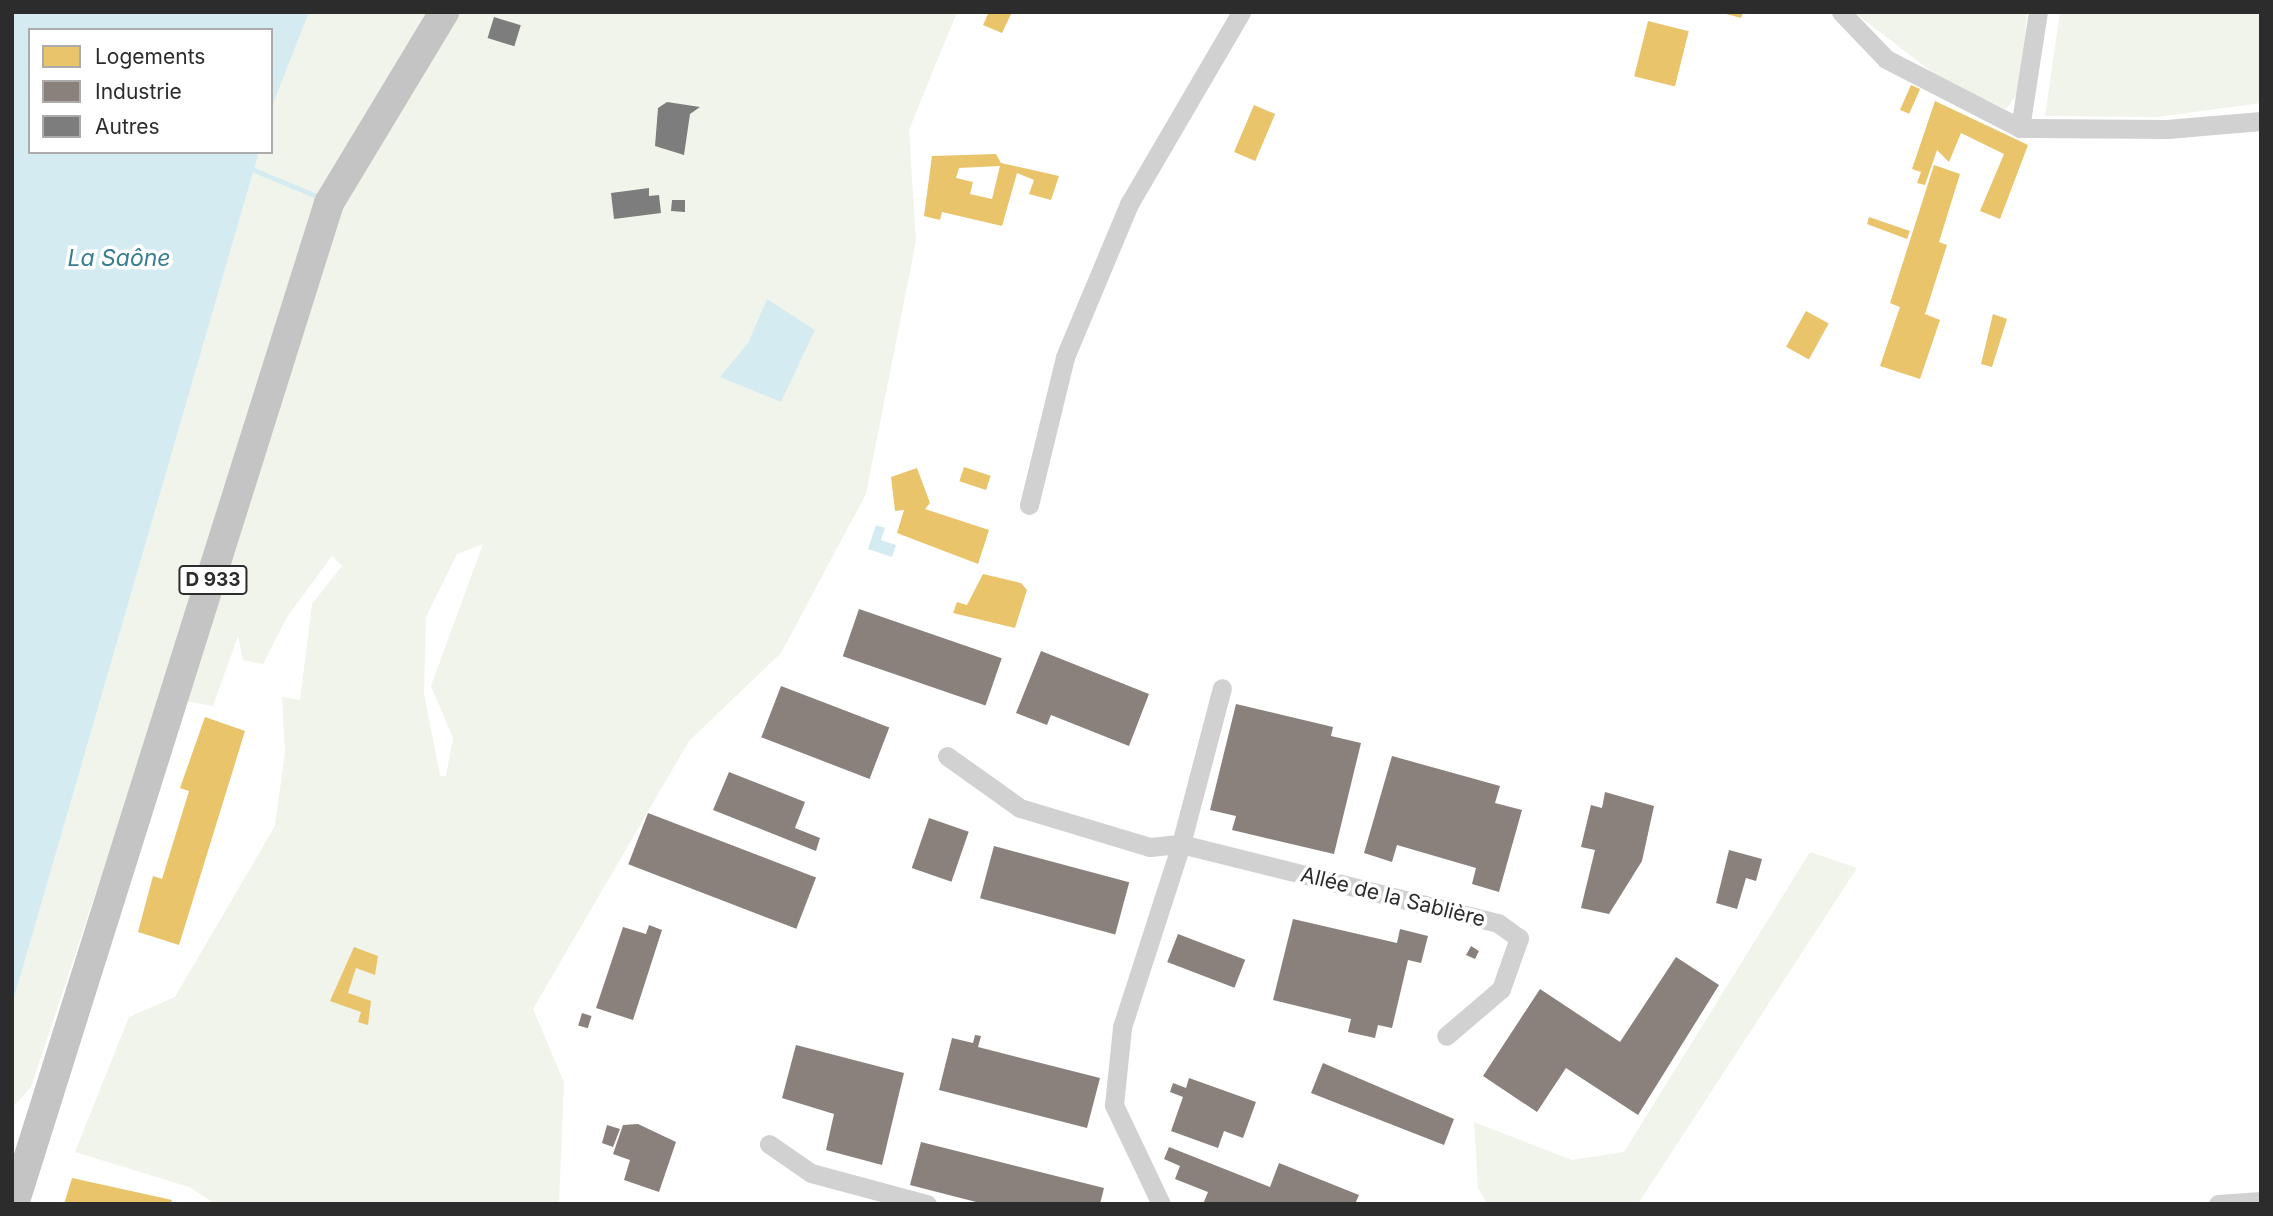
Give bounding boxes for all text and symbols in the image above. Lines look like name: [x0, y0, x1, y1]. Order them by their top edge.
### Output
legend: [28, 28, 273, 154]
text: Logements: [95, 44, 205, 69]
text: Industrie: [95, 79, 182, 104]
text: Autres: [95, 114, 160, 139]
water label: La Saône: [67, 244, 171, 272]
road number: D 933: [178, 565, 248, 596]
street label: Allée de la Sablière: [1298, 862, 1488, 932]

